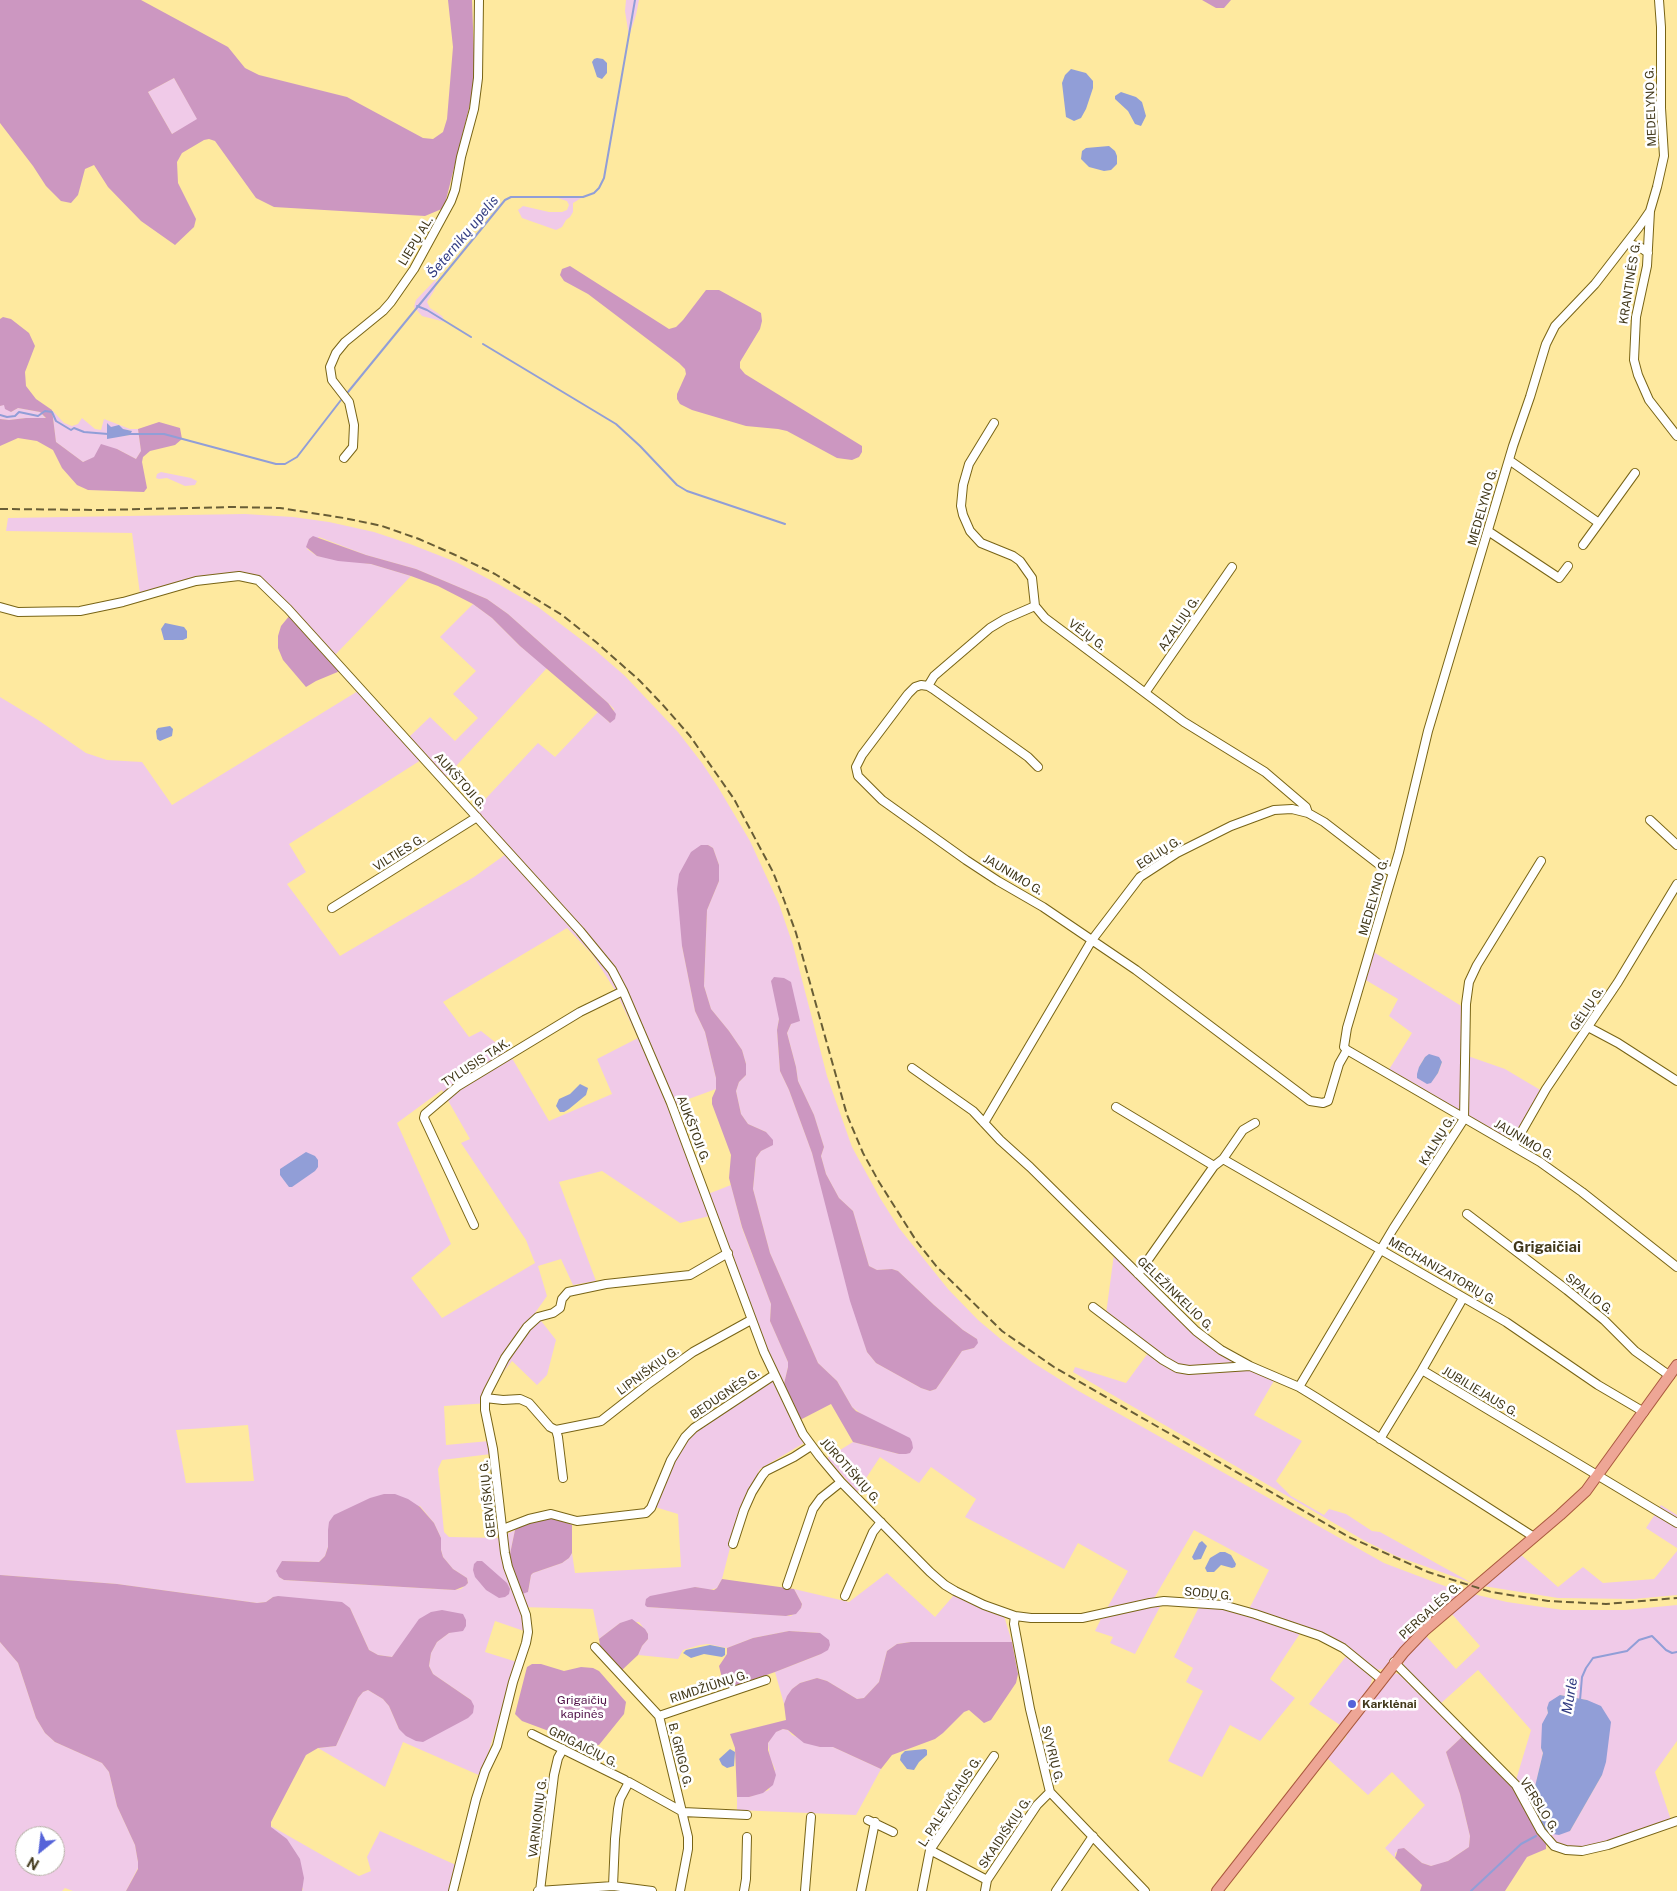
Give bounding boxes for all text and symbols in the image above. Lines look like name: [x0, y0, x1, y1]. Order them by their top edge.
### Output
street label: MEDELYNO G.: [1642, 67, 1660, 147]
water label: Šeternikų upelis: [424, 192, 502, 282]
street label: LIEPŲ AL.: [396, 214, 436, 268]
street label: KRANTINĖS G.: [1616, 241, 1644, 325]
street label: MEDELYNO G.: [1465, 467, 1501, 547]
street label: AZALIJŲ G.: [1156, 594, 1202, 654]
street label: VĖJŲ G.: [1065, 616, 1109, 654]
street label: AUKŠTOJI G.: [431, 750, 489, 812]
street label: VILTIES G.: [371, 832, 427, 874]
street label: EGLIŲ G.: [1134, 834, 1184, 872]
street label: JAUNIMO G.: [981, 852, 1045, 898]
street label: MEDELYNO G.: [1356, 857, 1392, 937]
street label: GĖLIŲ G.: [1567, 984, 1607, 1034]
street label: TYLUSIS TAK.: [439, 1036, 513, 1090]
street label: AUKŠTOJI G.: [674, 1094, 712, 1164]
street label: KALNŲ G.: [1416, 1114, 1458, 1168]
street label: JAUNIMO G.: [1492, 1117, 1556, 1163]
street label: MECHANIZATORIŲ G.: [1386, 1234, 1498, 1308]
district label: Grigaičiai: [1513, 1238, 1581, 1256]
street label: GELEŽINKELIO G.: [1134, 1254, 1216, 1334]
street label: SPALIO G.: [1562, 1270, 1616, 1318]
street label: LIPNIŠKIŲ G.: [614, 1344, 682, 1398]
street label: JUBILIEJAUS G.: [1440, 1364, 1520, 1420]
street label: BEDUGNĖS G.: [688, 1366, 762, 1422]
street label: JŪROTIŠKIŲ G.: [817, 1435, 883, 1507]
street label: GERVIŠKIŲ G.: [477, 1460, 499, 1538]
street label: PERGALĖS G.: [1396, 1580, 1464, 1642]
street label: SODŲ G.: [1183, 1584, 1233, 1604]
street label: RIMDŽIŪNŲ G.: [668, 1668, 750, 1706]
water label: Murlė: [1559, 1676, 1581, 1716]
park label: Grigaičių kapinės: [557, 1693, 607, 1721]
place label: Karklėnai: [1362, 1697, 1417, 1711]
marker: Karklėnai: [1346, 1698, 1358, 1710]
street label: B. GRIGO G.: [665, 1721, 695, 1789]
street label: GRIGAIČIŲ G.: [546, 1723, 620, 1771]
street label: SVYRIŲ G.: [1038, 1724, 1066, 1784]
street label: L. PALEVIČIAUS G.: [915, 1754, 985, 1850]
street label: VERSLO G.: [1517, 1775, 1561, 1835]
street label: VARNIONIŲ G.: [526, 1778, 550, 1858]
street label: SKAIDIŠKIŲ G.: [976, 1795, 1034, 1871]
north arrow: [15, 1826, 65, 1876]
text: N: [25, 1854, 42, 1873]

